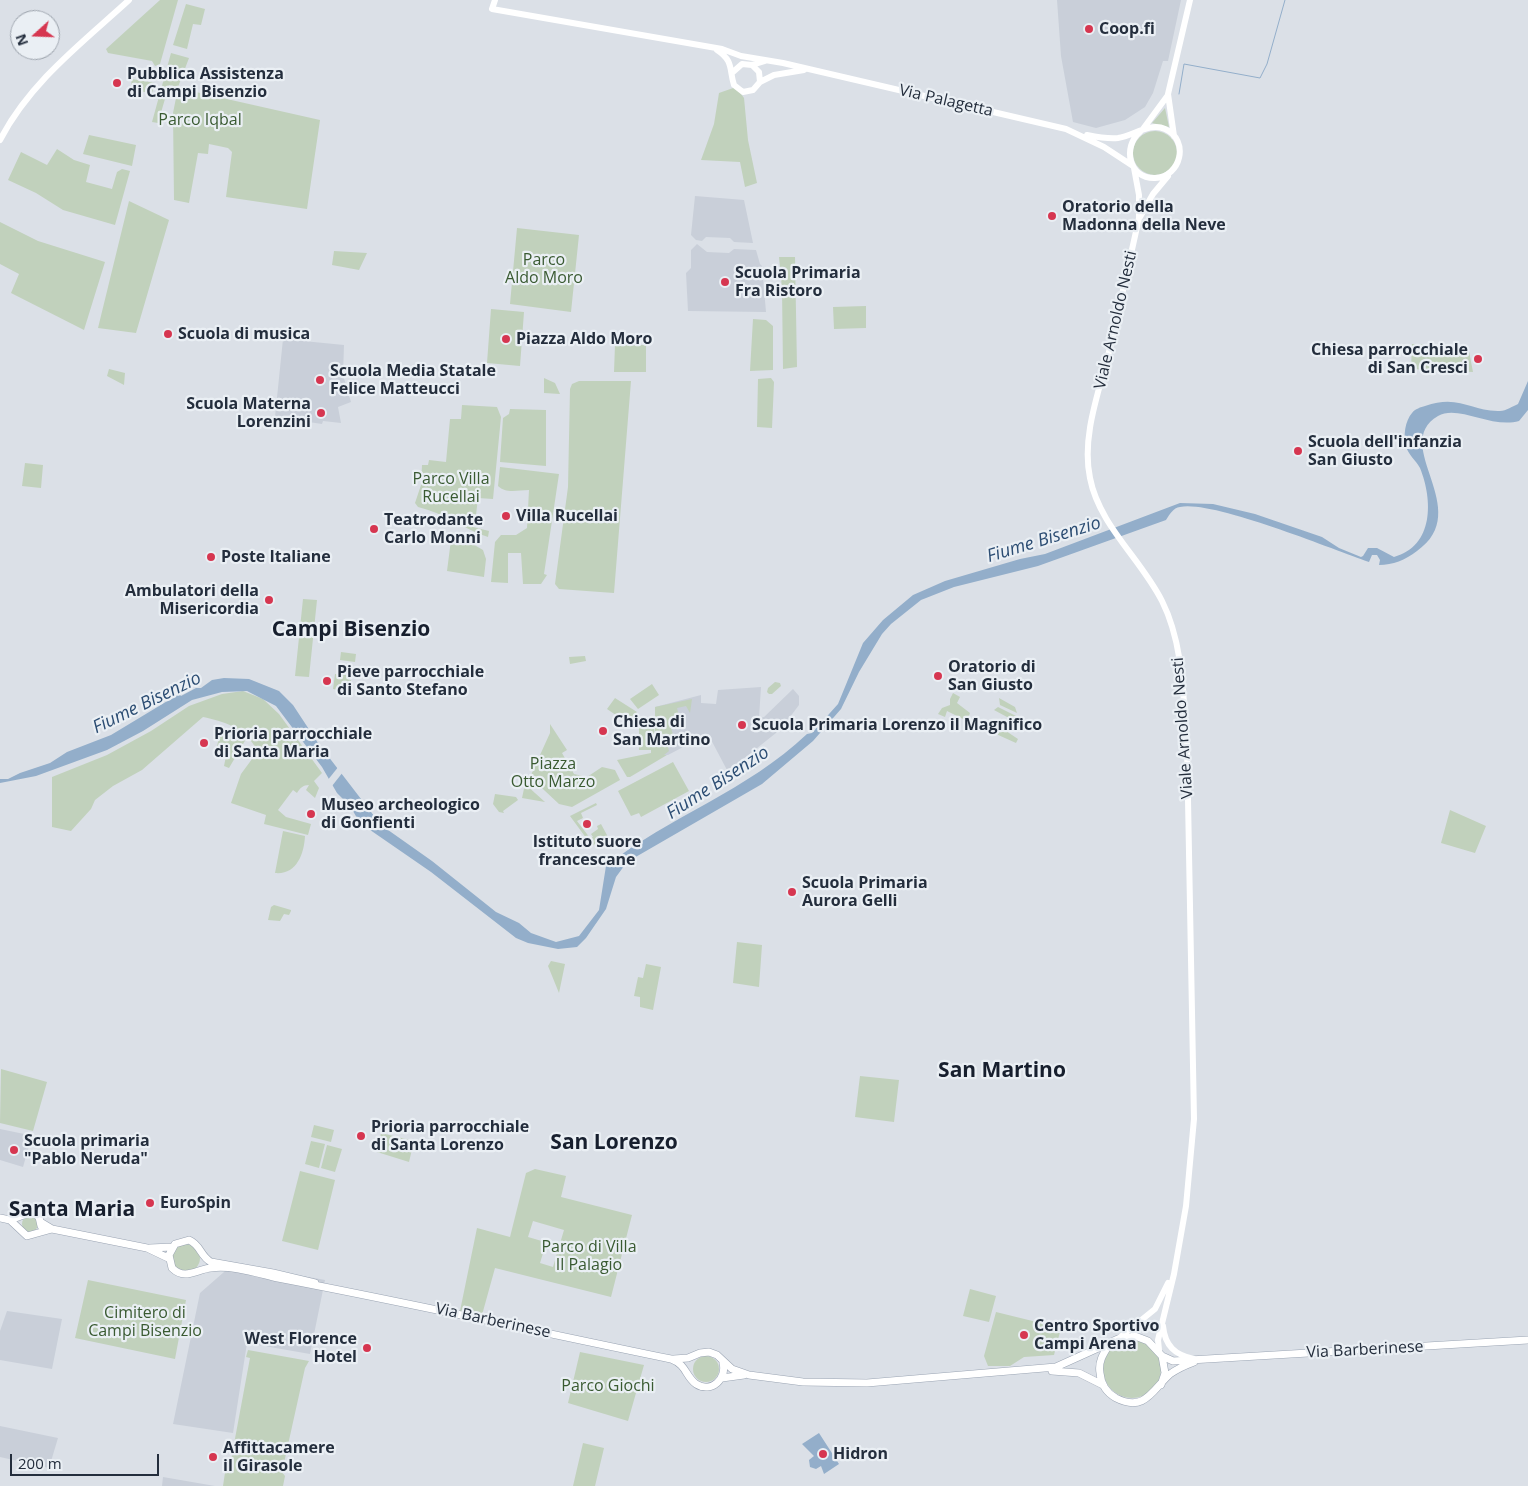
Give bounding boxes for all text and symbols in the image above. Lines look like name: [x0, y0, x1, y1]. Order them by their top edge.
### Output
north arrow: [10, 10, 60, 60]
place label: Coop.fi: [1099, 19, 1155, 39]
marker: Coop.fi: [1083, 23, 1095, 35]
text: N: [11, 31, 32, 49]
place label: Pubblica Assistenza di Campi Bisenzio: [127, 64, 284, 102]
marker: Pubblica Assistenza di Campi Bisenzio: [111, 77, 123, 89]
street label: Via Palagetta: [897, 81, 995, 121]
park label: Parco Iqbal: [158, 110, 242, 130]
place label: Oratorio della Madonna della Neve: [1062, 197, 1226, 235]
marker: Oratorio della Madonna della Neve: [1046, 210, 1058, 222]
street label: Viale Arnoldo Nesti: [1091, 249, 1141, 391]
park label: Parco Aldo Moro: [505, 250, 583, 288]
place label: Scuola Primaria Fra Ristoro: [735, 263, 861, 301]
marker: Scuola Primaria Fra Ristoro: [719, 276, 731, 288]
place label: Scuola di musica: [178, 324, 310, 344]
marker: Scuola di musica: [162, 328, 174, 340]
place label: Piazza Aldo Moro: [516, 329, 652, 349]
marker: Piazza Aldo Moro: [500, 333, 512, 345]
place label: Chiesa parrocchiale di San Cresci: [1311, 340, 1468, 378]
marker: Chiesa parrocchiale di San Cresci: [1472, 353, 1484, 365]
place label: Scuola Media Statale Felice Matteucci: [330, 361, 496, 399]
marker: Scuola Media Statale Felice Matteucci: [314, 374, 326, 386]
place label: Scuola Materna Lorenzini: [186, 394, 311, 432]
marker: Scuola Materna Lorenzini: [315, 407, 327, 419]
place label: Scuola dell'infanzia San Giusto: [1308, 432, 1462, 470]
marker: Scuola dell'infanzia San Giusto: [1292, 445, 1304, 457]
park label: Parco Villa Rucellai: [412, 469, 490, 507]
place label: Villa Rucellai: [516, 506, 618, 526]
place label: Teatrodante Carlo Monni: [384, 510, 483, 548]
marker: Villa Rucellai: [500, 510, 512, 522]
water label: Fiume Bisenzio: [984, 512, 1104, 568]
marker: Teatrodante Carlo Monni: [368, 523, 380, 535]
place label: Poste Italiane: [221, 547, 331, 567]
marker: Poste Italiane: [205, 551, 217, 563]
place label: Ambulatori della Misericordia: [125, 581, 259, 619]
marker: Ambulatori della Misericordia: [263, 594, 275, 606]
district label: Campi Bisenzio: [272, 617, 430, 643]
place label: Oratorio di San Giusto: [948, 657, 1036, 695]
street label: Viale Arnoldo Nesti: [1168, 657, 1198, 799]
place label: Pieve parrocchiale di Santo Stefano: [337, 662, 484, 700]
water label: Fiume Bisenzio: [89, 667, 205, 739]
marker: Oratorio di San Giusto: [932, 670, 944, 682]
marker: Pieve parrocchiale di Santo Stefano: [321, 675, 333, 687]
place label: Chiesa di San Martino: [613, 712, 710, 750]
place label: Scuola Primaria Lorenzo il Magnifico: [752, 715, 1042, 735]
marker: Scuola Primaria Lorenzo il Magnifico: [736, 719, 748, 731]
place label: Prioria parrocchiale di Santa Maria: [214, 724, 372, 762]
marker: Chiesa di San Martino: [597, 725, 609, 737]
marker: Prioria parrocchiale di Santa Maria: [198, 737, 210, 749]
water label: Fiume Bisenzio: [663, 742, 773, 824]
park label: Piazza Otto Marzo: [511, 754, 595, 792]
place label: Museo archeologico di Gonfienti: [321, 795, 480, 833]
marker: Museo archeologico di Gonfienti: [305, 808, 317, 820]
marker: Istituto suore francescane: [581, 818, 593, 830]
place label: Istituto suore francescane: [533, 832, 641, 870]
place label: Scuola Primaria Aurora Gelli: [802, 873, 928, 911]
marker: Scuola Primaria Aurora Gelli: [786, 886, 798, 898]
district label: San Martino: [938, 1058, 1066, 1084]
place label: Prioria parrocchiale di Santa Lorenzo: [371, 1117, 529, 1155]
marker: Prioria parrocchiale di Santa Lorenzo: [355, 1130, 367, 1142]
district label: San Lorenzo: [550, 1130, 678, 1156]
place label: Scuola primaria "Pablo Neruda": [24, 1131, 150, 1169]
marker: Scuola primaria "Pablo Neruda": [8, 1144, 20, 1156]
place label: EuroSpin: [160, 1193, 231, 1213]
district label: Santa Maria: [9, 1197, 135, 1223]
marker: EuroSpin: [144, 1197, 156, 1209]
park label: Parco di Villa Il Palagio: [541, 1237, 637, 1275]
street label: Via Barberinese: [434, 1299, 552, 1343]
park label: Cimitero di Campi Bisenzio: [88, 1303, 202, 1341]
place label: Centro Sportivo Campi Arena: [1034, 1316, 1159, 1354]
place label: West Florence Hotel: [245, 1329, 357, 1367]
marker: Centro Sportivo Campi Arena: [1018, 1329, 1030, 1341]
street label: Via Barberinese: [1306, 1337, 1424, 1363]
marker: West Florence Hotel: [361, 1342, 373, 1354]
park label: Parco Giochi: [561, 1376, 655, 1396]
place label: Affittacamere il Girasole: [223, 1438, 335, 1476]
scale bar: [12, 1444, 161, 1476]
place label: Hidron: [833, 1444, 888, 1464]
marker: Hidron: [817, 1448, 829, 1460]
marker: Affittacamere il Girasole: [207, 1451, 219, 1463]
text: 200 m: [18, 1453, 62, 1473]

